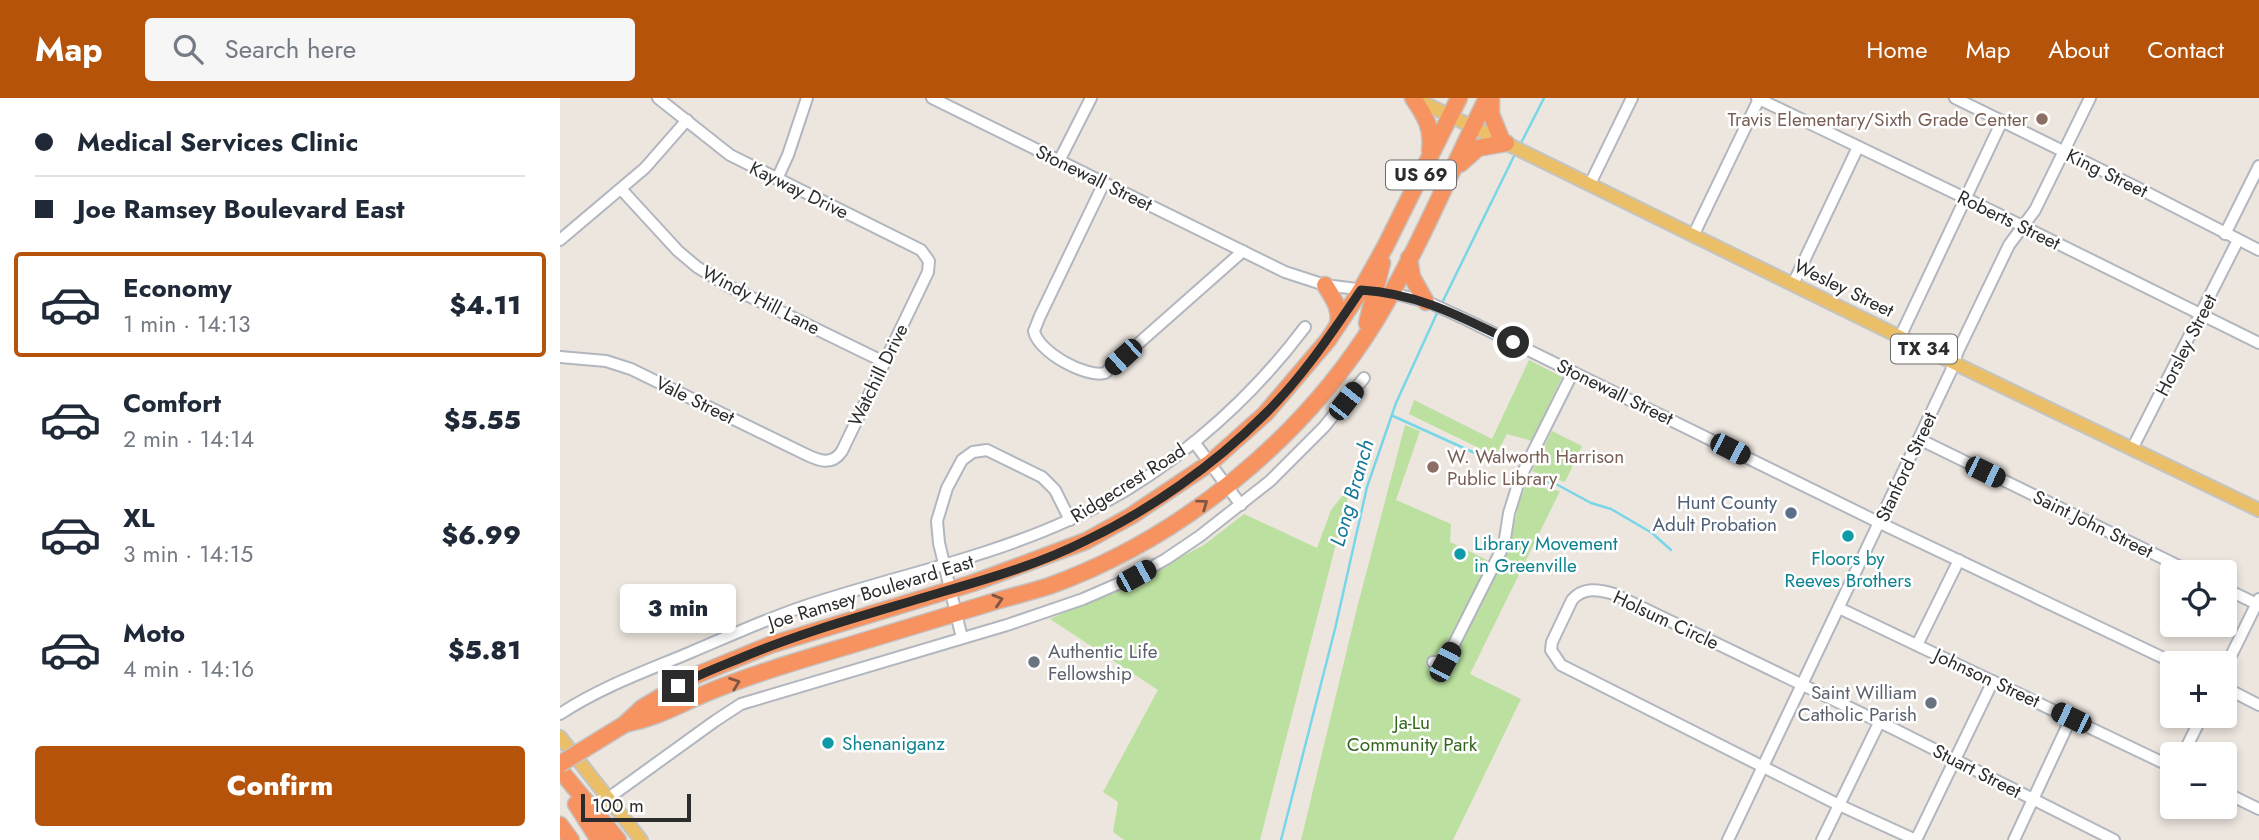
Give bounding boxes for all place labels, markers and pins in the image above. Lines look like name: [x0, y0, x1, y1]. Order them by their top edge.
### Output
place label: Travis Elementary/Sixth Grade Center: [1728, 106, 2028, 133]
marker: Travis Elementary/Sixth Grade Center: [2034, 111, 2050, 127]
place label: W. Walworth Harrison Public Library: [1447, 443, 1624, 492]
marker: W. Walworth Harrison Public Library: [1425, 459, 1441, 475]
place label: Hunt County Adult Probation: [1653, 489, 1778, 538]
marker: Hunt County Adult Probation: [1783, 505, 1799, 521]
marker: Floors by Reeves Brothers: [1840, 528, 1856, 544]
place label: Library Movement in Greenville: [1474, 530, 1618, 579]
place label: Floors by Reeves Brothers: [1785, 545, 1912, 594]
marker: Library Movement in Greenville: [1452, 546, 1468, 562]
place label: Authentic Life Fellowship: [1048, 638, 1158, 687]
marker: Authentic Life Fellowship: [1026, 654, 1042, 670]
place label: Saint William Catholic Parish: [1798, 679, 1917, 728]
marker: Saint William Catholic Parish: [1923, 695, 1939, 711]
place label: Shenaniganz: [842, 730, 945, 757]
marker: Shenaniganz: [820, 735, 836, 751]

